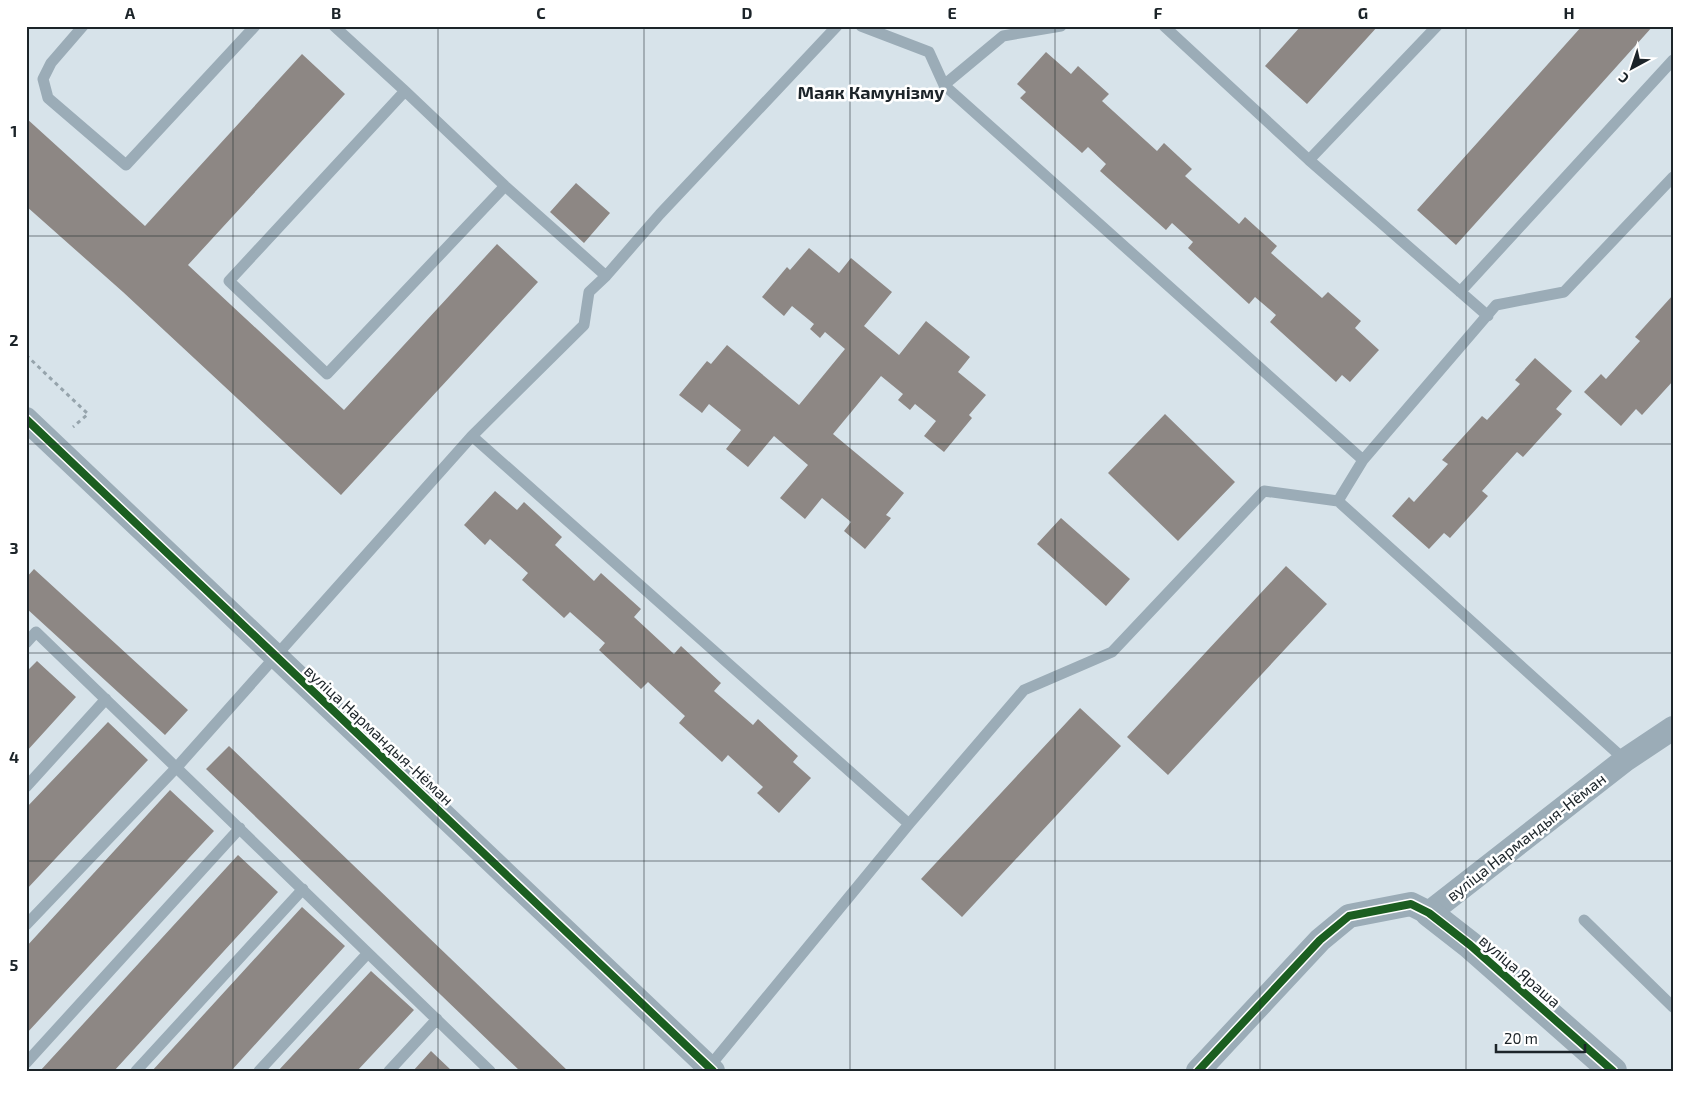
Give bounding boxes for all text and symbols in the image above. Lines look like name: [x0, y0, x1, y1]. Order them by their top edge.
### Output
text: A: [125, 3, 136, 22]
text: B: [331, 3, 341, 22]
text: C: [536, 3, 546, 22]
text: D: [742, 3, 753, 22]
text: E: [947, 3, 957, 22]
text: F: [1154, 3, 1163, 22]
text: G: [1358, 3, 1368, 22]
text: H: [1563, 3, 1575, 22]
north arrow: [1606, 42, 1656, 92]
text: С: [1615, 69, 1632, 87]
district label: Маяк Камунізму: [798, 81, 945, 103]
text: 1: [11, 121, 17, 140]
text: 2: [9, 330, 19, 349]
text: 3: [9, 538, 19, 557]
street label: вуліца Нармандыя-Нёман: [300, 661, 458, 809]
text: 4: [9, 747, 19, 766]
street label: вуліца Нармандыя-Нёман: [1442, 769, 1610, 905]
street label: вуліца Яраша: [1475, 930, 1565, 1012]
text: 5: [10, 955, 19, 974]
scale bar: [1496, 1022, 1585, 1054]
text: 20 m: [1504, 1029, 1538, 1047]

